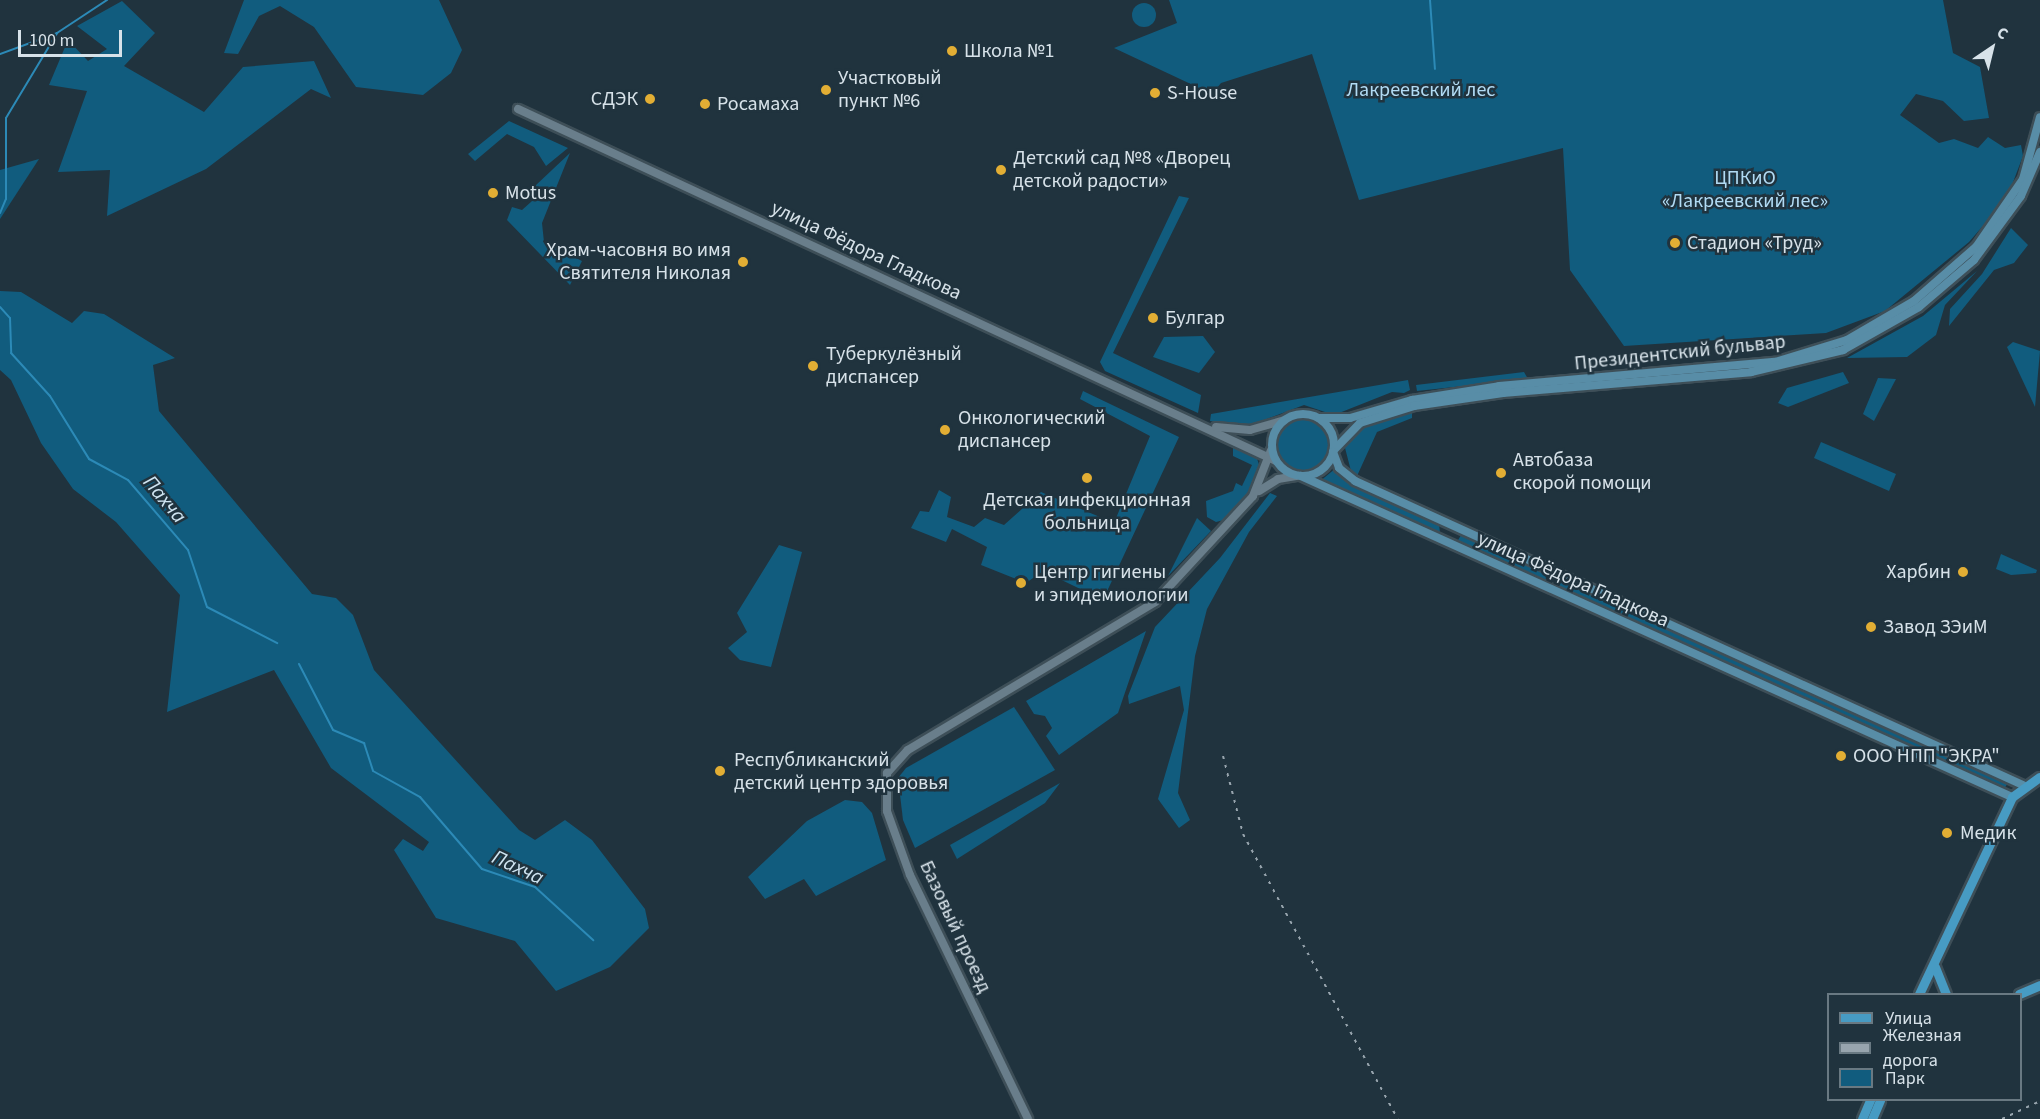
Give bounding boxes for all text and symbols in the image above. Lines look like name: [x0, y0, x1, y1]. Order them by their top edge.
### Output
scale bar: [21, 18, 124, 56]
north arrow: [1962, 18, 2022, 78]
text: С: [1992, 22, 2012, 45]
text: 100 m: [29, 28, 74, 53]
place label: Школа №1: [964, 39, 1054, 63]
marker: Школа №1: [945, 44, 959, 58]
place label: Участковый пункт №6: [838, 66, 942, 113]
park label: Лакреевский лес: [1347, 78, 1495, 102]
place label: S-House: [1167, 81, 1237, 105]
marker: Участковый пункт №6: [819, 83, 833, 97]
marker: S-House: [1148, 86, 1162, 100]
place label: СДЭК: [591, 87, 638, 111]
marker: СДЭК: [643, 92, 657, 106]
place label: Росамаха: [717, 92, 799, 116]
marker: Росамаха: [698, 97, 712, 111]
place label: Детский сад №8 «Дворец детской радости»: [1013, 146, 1230, 193]
marker: Детский сад №8 «Дворец детской радости»: [994, 163, 1008, 177]
park label: ЦПКиО «Лакреевский лес»: [1662, 166, 1828, 213]
place label: Motus: [505, 181, 556, 205]
marker: Motus: [486, 186, 500, 200]
street label: улица Фёдора Гладкова: [767, 196, 965, 306]
place label: Стадион «Труд»: [1687, 231, 1822, 255]
marker: Стадион «Труд»: [1668, 236, 1682, 250]
place label: Храм-часовня во имя Святителя Николая: [546, 238, 731, 285]
marker: Храм-часовня во имя Святителя Николая: [736, 255, 750, 269]
place label: Булгар: [1165, 306, 1225, 330]
marker: Булгар: [1146, 311, 1160, 325]
street label: Президентский бульвар: [1573, 330, 1787, 376]
place label: Туберкулёзный диспансер: [826, 342, 962, 389]
marker: Туберкулёзный диспансер: [804, 357, 822, 375]
place label: Онкологический диспансер: [958, 406, 1106, 453]
marker: Онкологический диспансер: [936, 421, 954, 439]
place label: Автобаза скорой помощи: [1513, 449, 1652, 496]
marker: Автобаза скорой помощи: [1494, 466, 1508, 480]
marker: Детская инфекционная больница: [1078, 469, 1096, 487]
water label: Пахча: [138, 470, 192, 528]
place label: Детская инфекционная больница: [983, 489, 1191, 536]
street label: улица Фёдора Гладкова: [1474, 527, 1672, 633]
place label: Центр гигиены и эпидемиологии: [1034, 560, 1188, 607]
place label: Харбин: [1886, 560, 1951, 584]
marker: Харбин: [1956, 565, 1970, 579]
marker: Центр гигиены и эпидемиологии: [1012, 574, 1030, 592]
place label: Завод ЗЭиМ: [1883, 615, 1988, 639]
marker: Завод ЗЭиМ: [1864, 620, 1878, 634]
place label: ООО НПП "ЭКРА": [1853, 744, 2000, 768]
place label: Республиканский детский центр здоровья: [734, 748, 948, 795]
marker: ООО НПП "ЭКРА": [1834, 749, 1848, 763]
marker: Республиканский детский центр здоровья: [711, 762, 729, 780]
place label: Медик: [1960, 821, 2016, 845]
marker: Медик: [1938, 824, 1956, 842]
water label: Пахча: [488, 844, 548, 890]
street label: Базовый проезд: [914, 857, 996, 997]
legend: [1827, 993, 2022, 1101]
text: Улица: [1885, 1006, 1932, 1031]
text: Железная дорога: [1883, 1023, 1962, 1073]
text: Парк: [1885, 1066, 1925, 1091]

